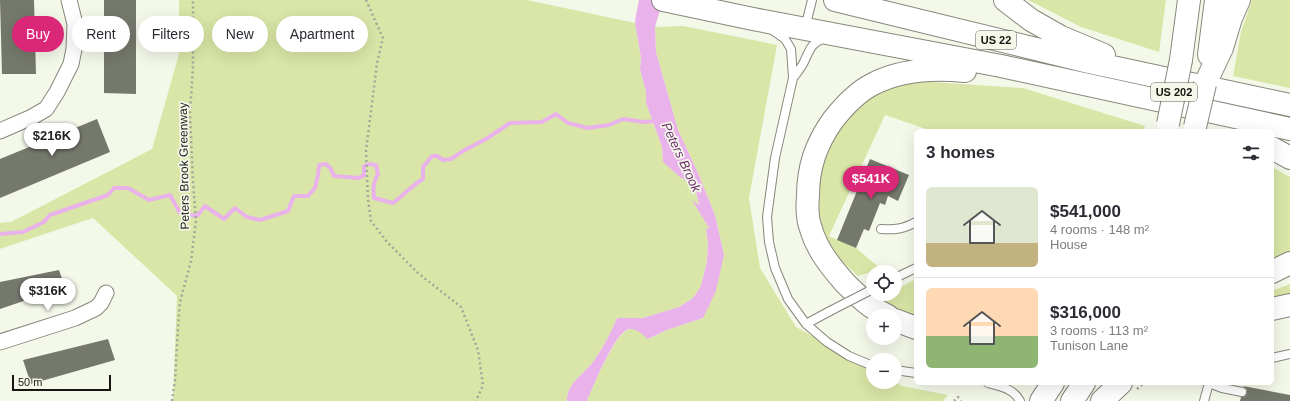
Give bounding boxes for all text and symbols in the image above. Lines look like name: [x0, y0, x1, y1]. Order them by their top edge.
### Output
chip: Buy: [12, 16, 64, 52]
chip: Rent: [72, 16, 130, 52]
chip: Filters: [138, 16, 204, 52]
chip: New: [212, 16, 268, 52]
chip: Apartment: [276, 16, 368, 52]
road number: US 22: [976, 31, 1016, 49]
road number: US 202: [1151, 83, 1197, 101]
street label: Peters Brook Greenway: [176, 102, 192, 230]
water label: Peters Brook: [659, 120, 705, 196]
pin: $216K: [24, 123, 80, 157]
text: $216K: [33, 128, 71, 143]
icon: filters: [1240, 142, 1262, 164]
text: 3 homes: [926, 143, 995, 162]
pin: $541K: [843, 166, 899, 200]
text: $541K: [852, 171, 890, 186]
text: $541,000: [1050, 202, 1121, 221]
icon: home: [958, 203, 1006, 251]
text: 4 rooms · 148 m²: [1050, 222, 1149, 237]
text: House: [1050, 237, 1088, 252]
map controls: [866, 265, 902, 389]
button: locate: [866, 265, 902, 301]
pin: $316K: [20, 278, 76, 312]
text: $316K: [29, 283, 67, 298]
text: $316,000: [1050, 303, 1121, 322]
icon: home: [958, 304, 1006, 352]
button: +: [866, 309, 902, 345]
text: 3 rooms · 113 m²: [1050, 323, 1148, 338]
text: Tunison Lane: [1050, 338, 1128, 353]
button: −: [866, 353, 902, 389]
scale bar: [12, 373, 111, 392]
text: 50 m: [18, 376, 42, 388]

